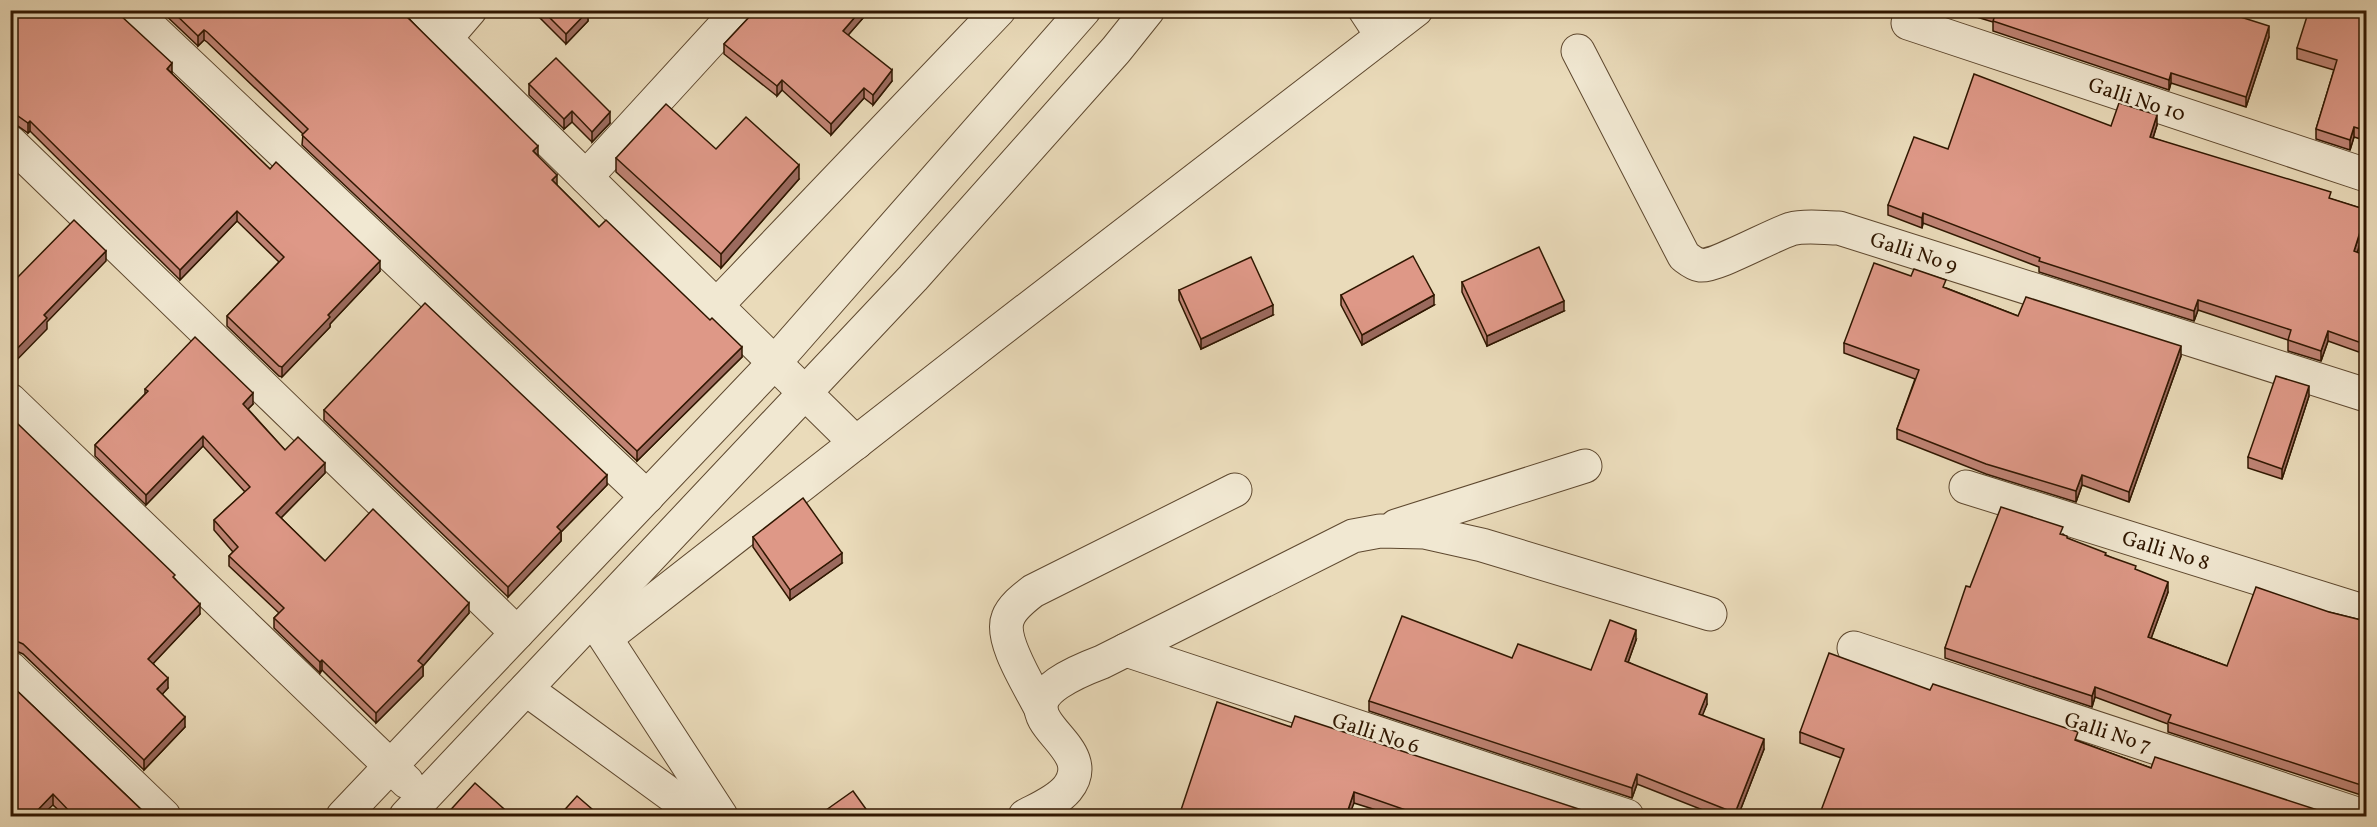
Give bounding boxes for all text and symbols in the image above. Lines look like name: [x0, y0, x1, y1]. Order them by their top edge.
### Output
street label: Galli No 10: [2084, 71, 2189, 130]
street label: Galli No 9: [1866, 226, 1961, 281]
street label: Galli No 8: [2118, 524, 2213, 579]
street label: Galli No 7: [2060, 706, 2155, 761]
street label: Galli No 6: [1328, 707, 1423, 762]

